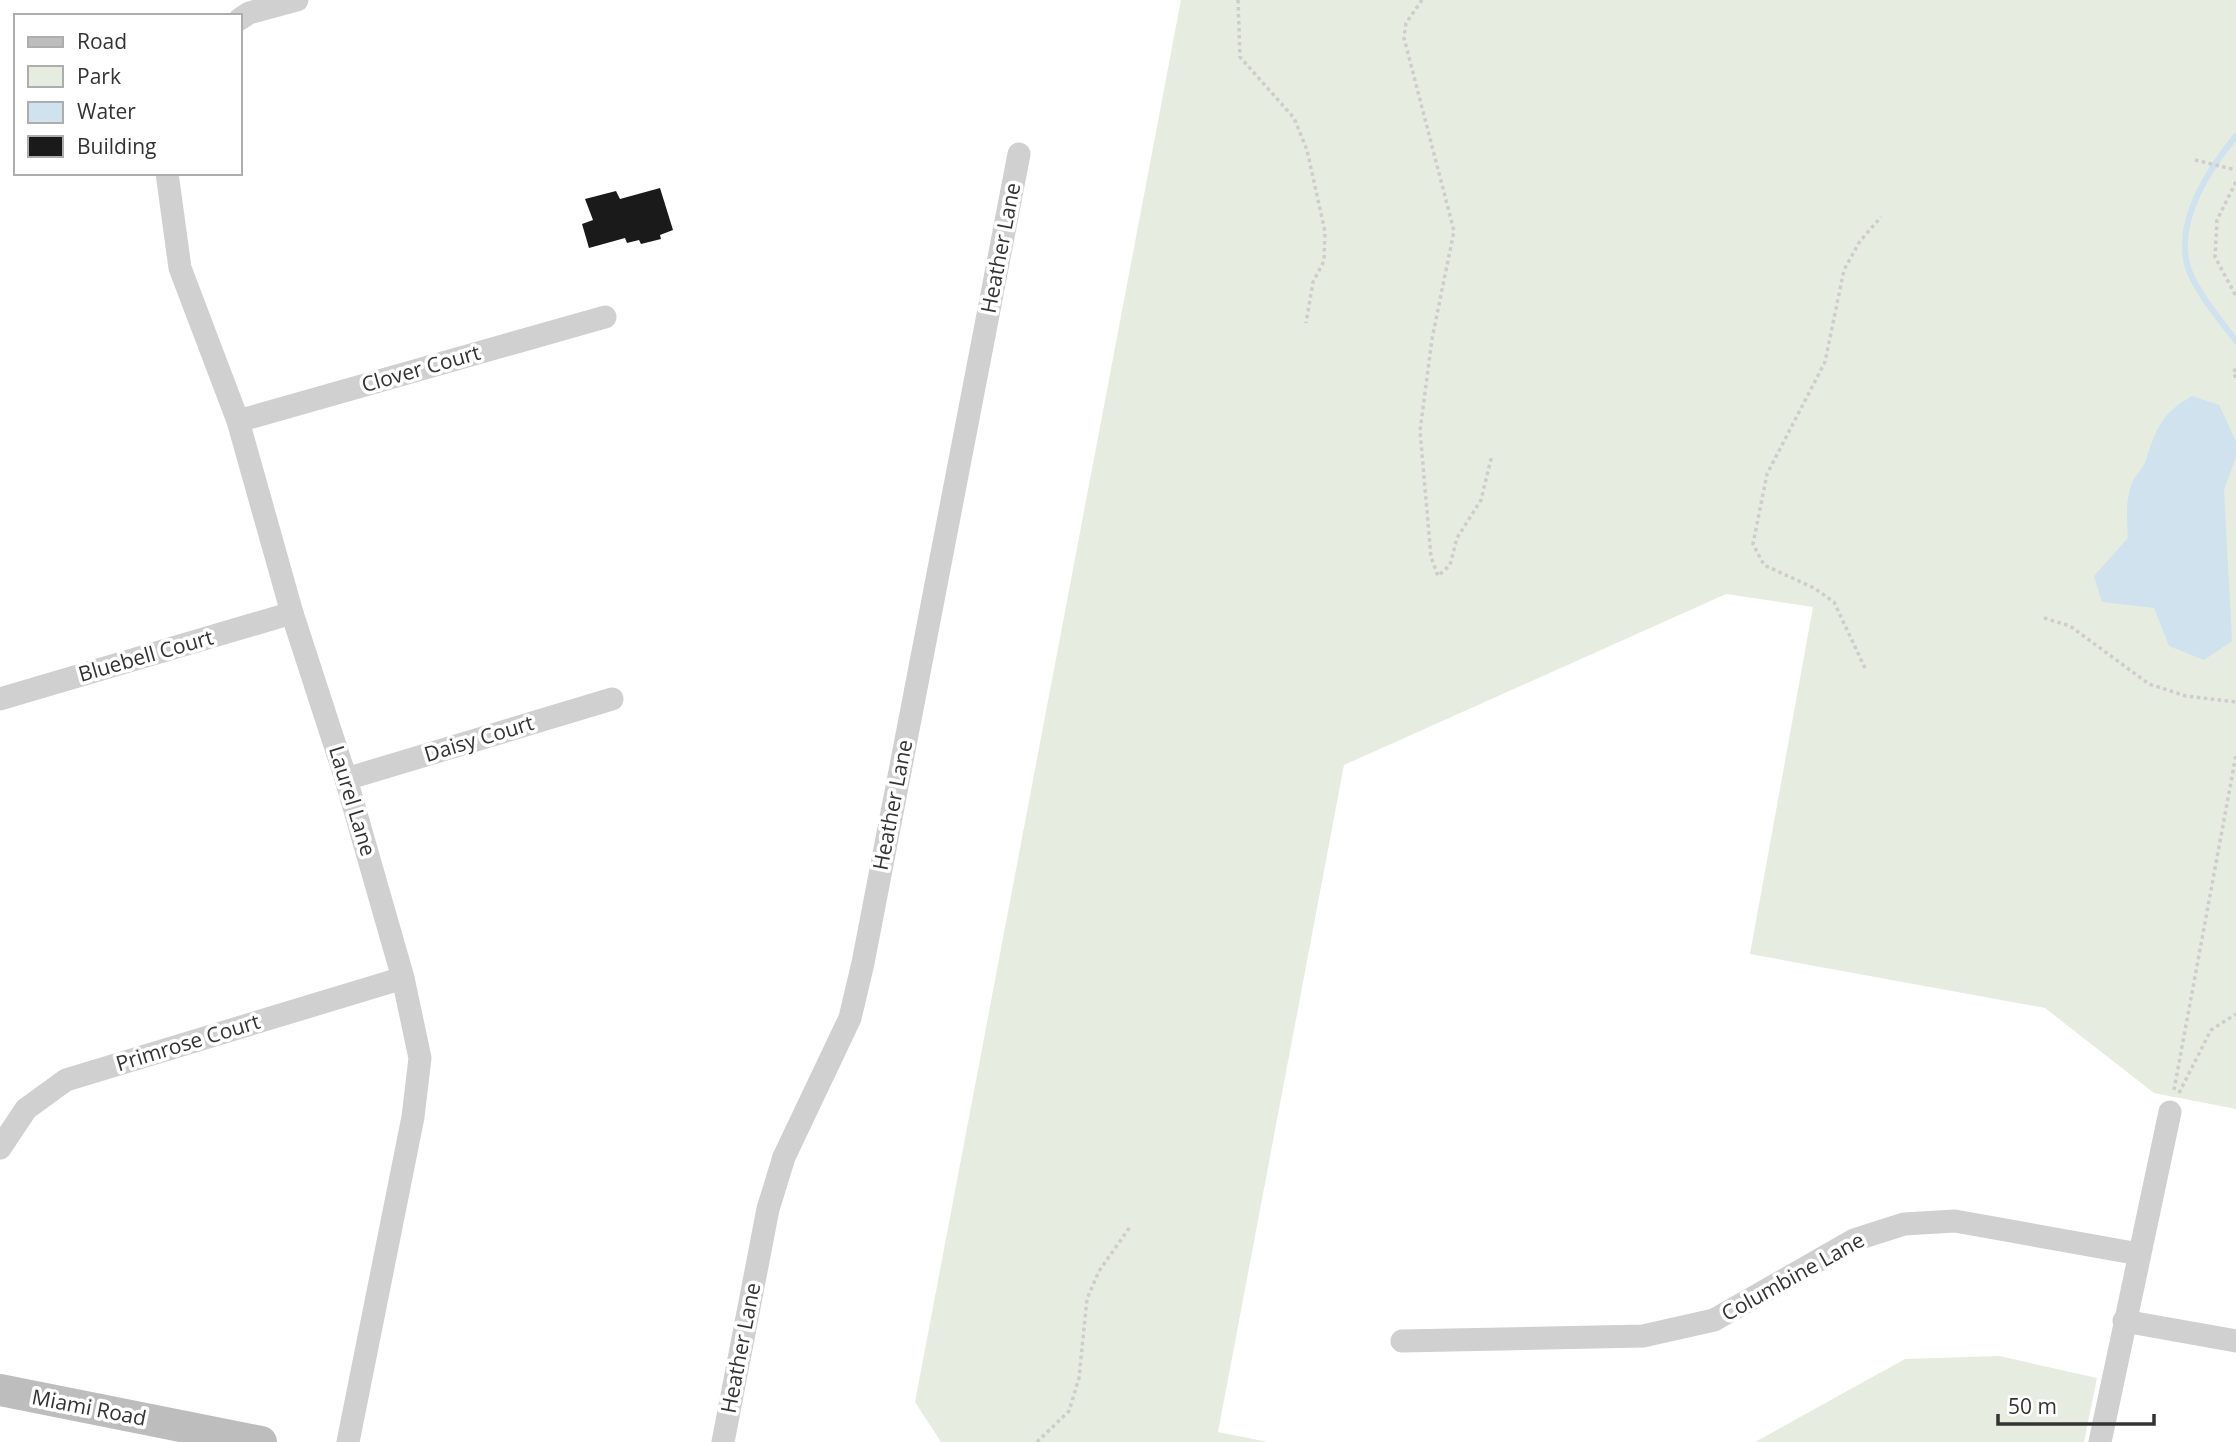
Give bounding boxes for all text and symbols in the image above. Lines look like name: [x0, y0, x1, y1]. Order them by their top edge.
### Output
legend: [14, 14, 242, 175]
text: Road: [77, 27, 127, 55]
text: Park: [77, 62, 121, 90]
text: Water: [77, 97, 136, 125]
text: Building: [77, 132, 156, 160]
street label: Heather Lane: [974, 180, 1026, 315]
street label: Clover Court: [358, 338, 483, 398]
street label: Bluebell Court: [75, 622, 216, 688]
street label: Daisy Court: [421, 708, 537, 768]
street label: Heather Lane: [866, 737, 918, 872]
street label: Laurel Lane: [323, 742, 383, 859]
street label: Primrose Court: [112, 1007, 263, 1077]
street label: Columbine Lane: [1716, 1225, 1869, 1327]
street label: Heather Lane: [714, 1280, 766, 1415]
street label: Miami Road: [30, 1382, 149, 1432]
scale bar: [1998, 1382, 2154, 1426]
text: 50 m: [2008, 1392, 2057, 1420]

